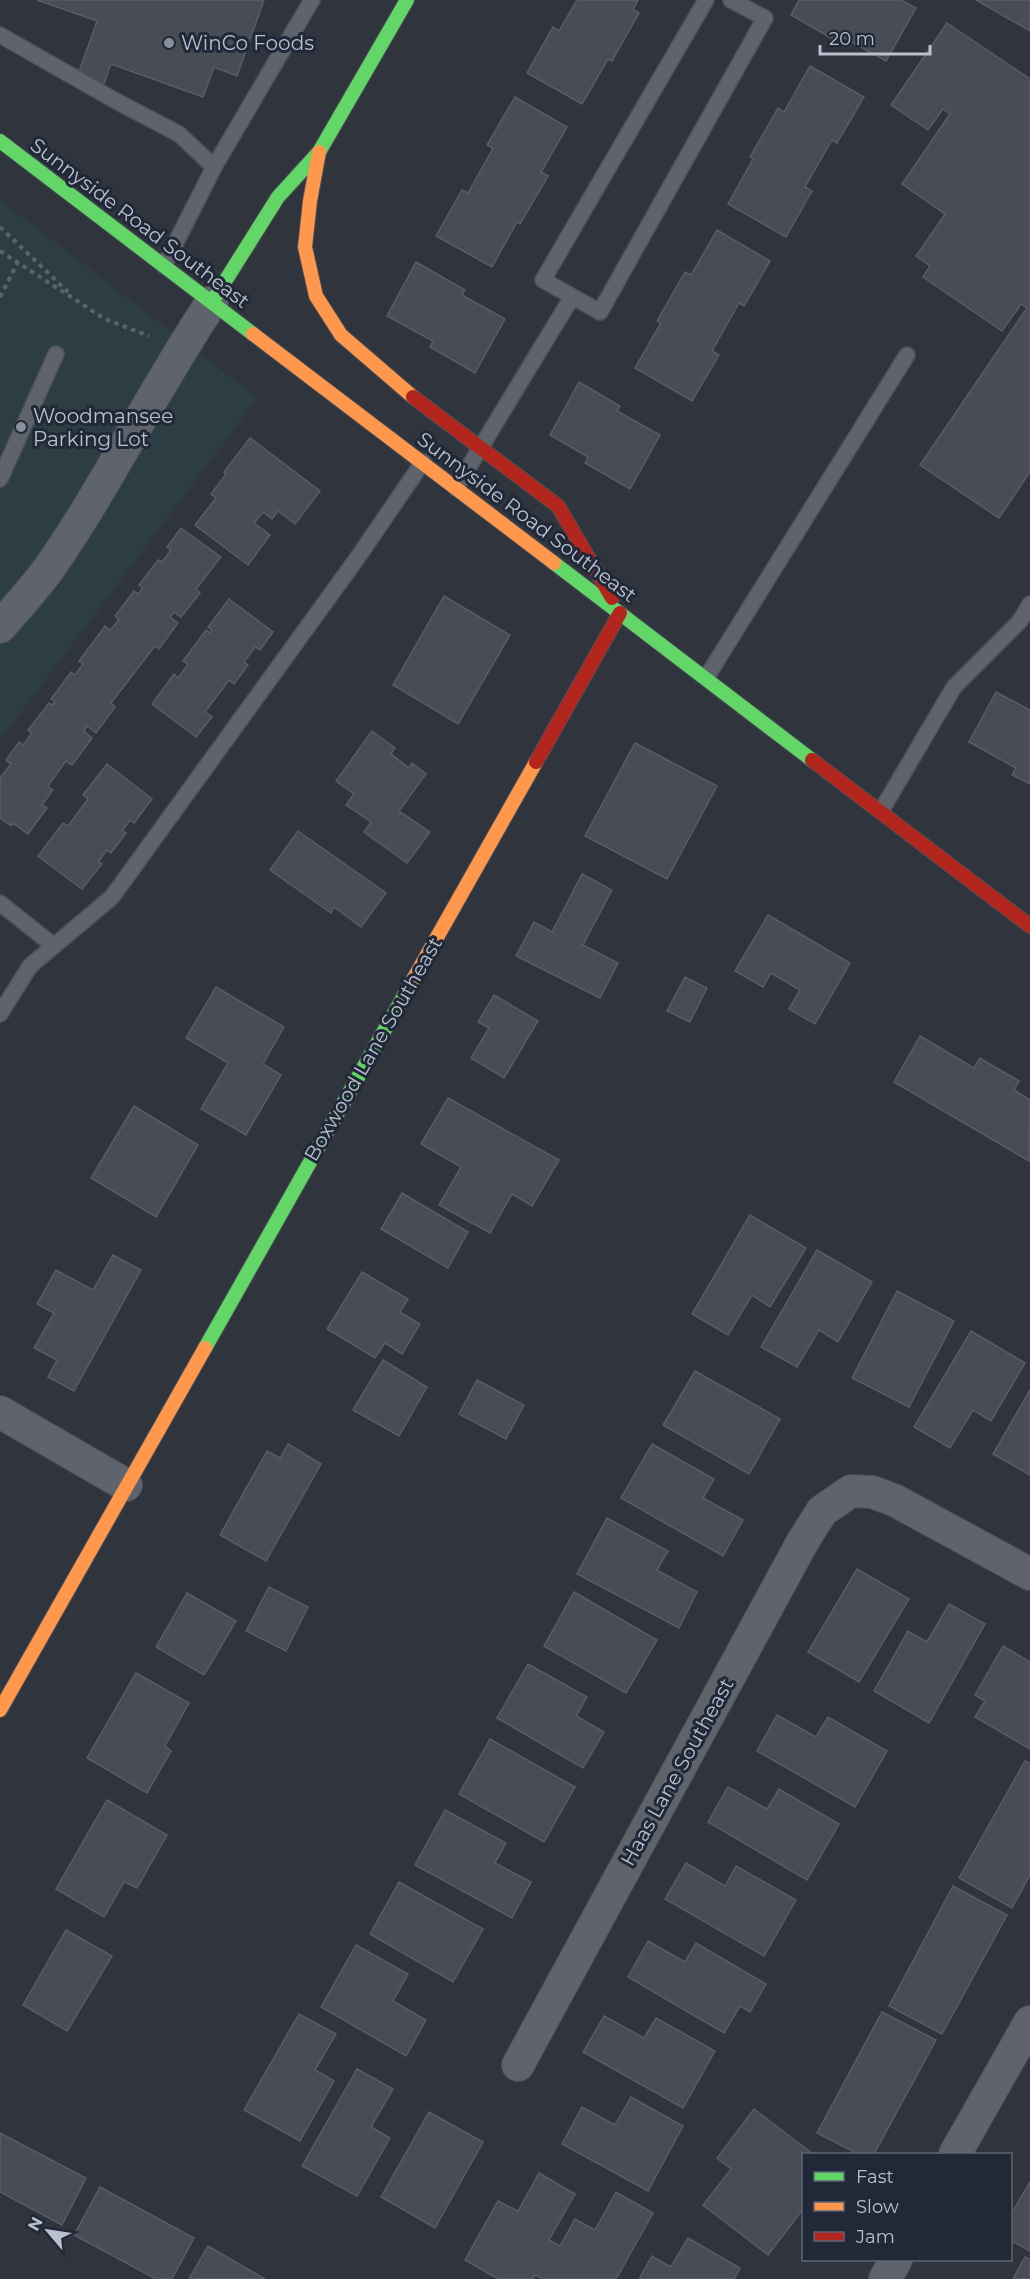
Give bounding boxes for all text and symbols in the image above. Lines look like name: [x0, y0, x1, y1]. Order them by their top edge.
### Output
scale bar: [820, 18, 930, 56]
text: 20 m: [829, 28, 875, 50]
place label: WinCo Foods: [181, 31, 314, 55]
marker: WinCo Foods: [162, 36, 176, 50]
street label: Sunnyside Road Southeast: [26, 133, 254, 313]
place label: Woodmansee Parking Lot: [33, 404, 173, 451]
marker: Woodmansee Parking Lot: [14, 420, 28, 434]
street label: Sunnyside Road Southeast: [413, 427, 641, 607]
street label: Boxwood Lane Southeast: [299, 933, 447, 1165]
street label: Haas Lane Southeast: [615, 1674, 739, 1870]
legend: [802, 2153, 1012, 2261]
text: Fast: [856, 2166, 894, 2188]
text: Slow: [856, 2196, 899, 2218]
north arrow: [18, 2201, 78, 2261]
text: N: [24, 2214, 47, 2234]
text: Jam: [855, 2226, 895, 2248]

